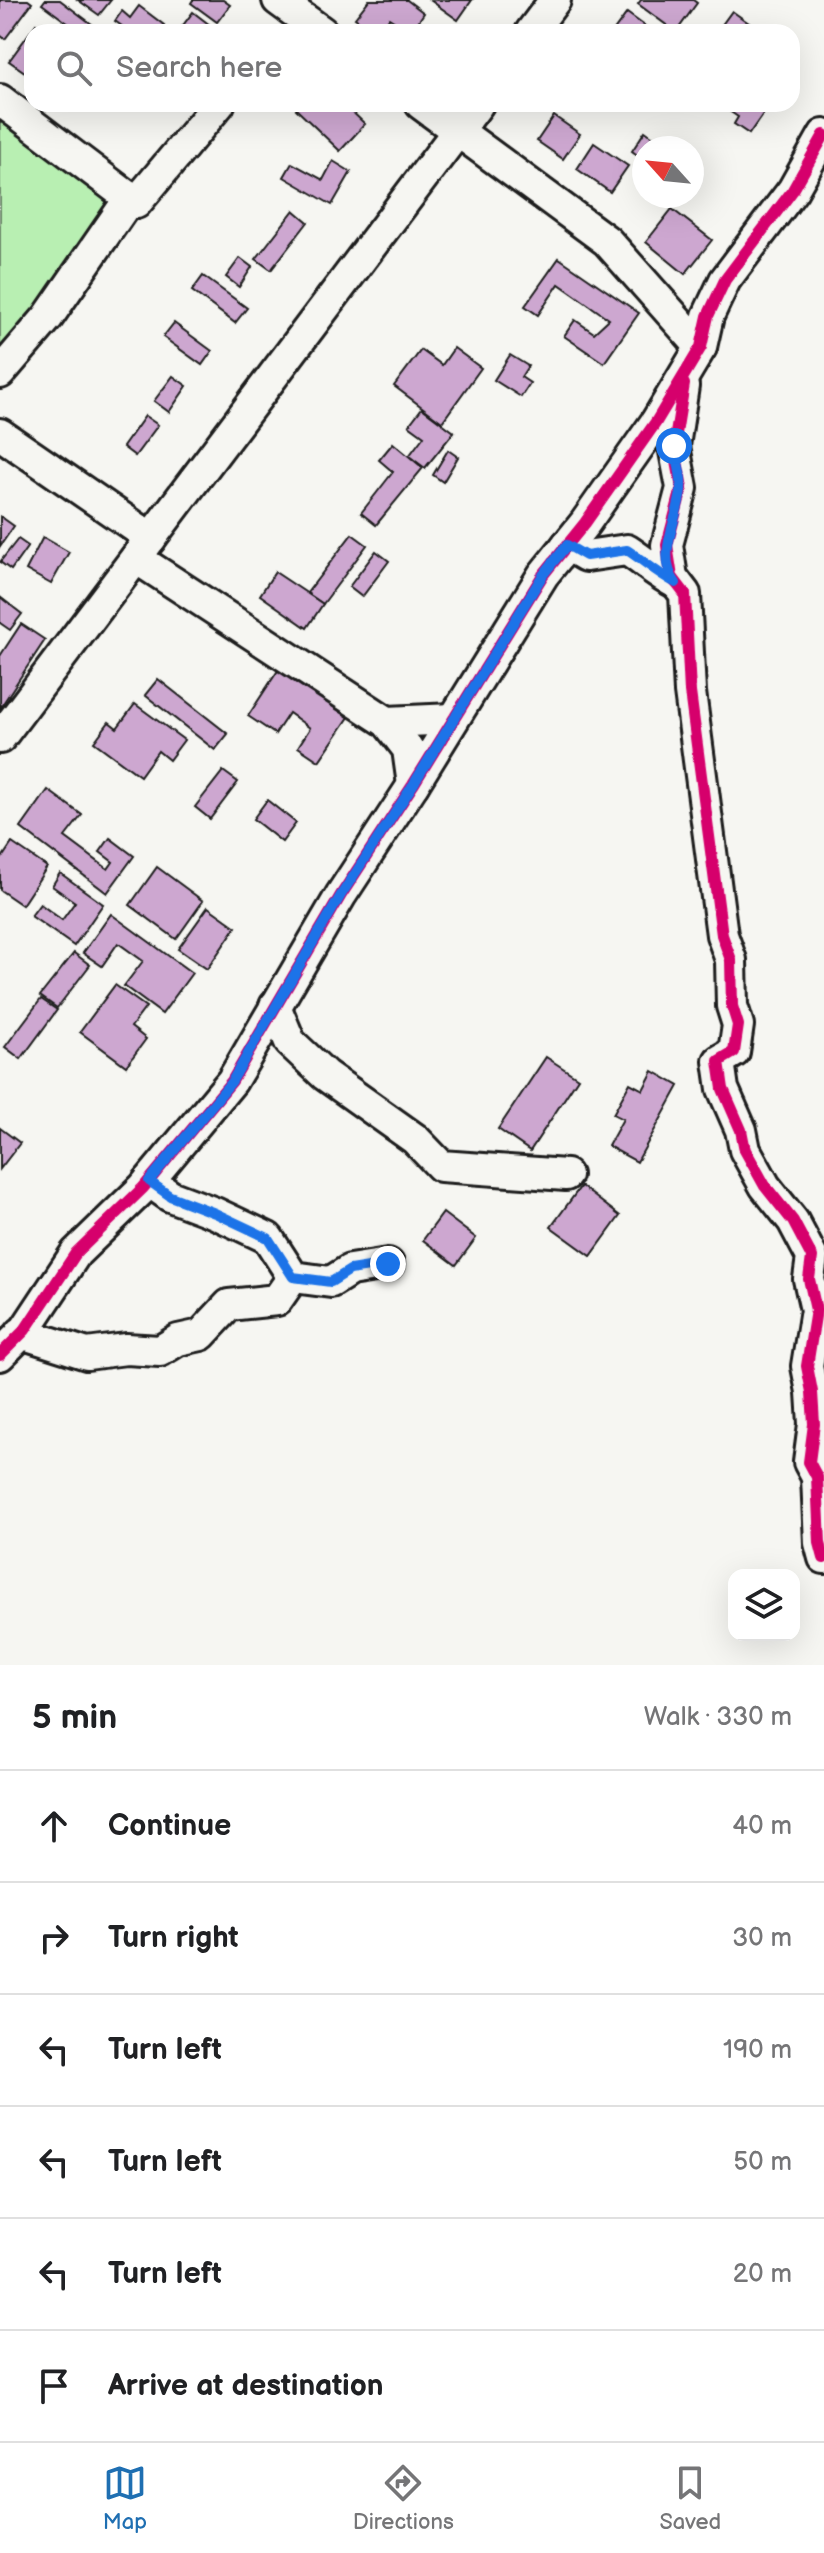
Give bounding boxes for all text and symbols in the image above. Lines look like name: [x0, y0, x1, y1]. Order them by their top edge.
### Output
search box: [24, 24, 800, 112]
icon: search: [52, 46, 96, 90]
text: Search here: [116, 50, 282, 86]
north arrow: [632, 136, 704, 208]
route start: [656, 428, 692, 464]
route end: [370, 1246, 406, 1282]
map controls: [728, 1569, 800, 1641]
button: layers: [728, 1569, 800, 1641]
text: 5 min: [32, 1697, 117, 1738]
text: Walk · 330 m: [644, 1702, 792, 1733]
icon: ahead: [32, 1804, 76, 1848]
text: Continue: [108, 1808, 231, 1844]
text: 40 m: [732, 1811, 792, 1842]
icon: right: [32, 1916, 76, 1960]
text: Turn right: [108, 1920, 239, 1956]
text: 30 m: [732, 1923, 792, 1954]
icon: left: [32, 2028, 76, 2072]
text: Turn left: [108, 2032, 222, 2068]
text: 190 m: [723, 2035, 792, 2066]
icon: left: [32, 2140, 76, 2184]
text: Turn left: [108, 2144, 222, 2180]
text: 50 m: [733, 2147, 792, 2178]
icon: left: [32, 2252, 76, 2296]
text: Turn left: [108, 2256, 222, 2292]
text: 20 m: [733, 2259, 792, 2290]
icon: arrive: [32, 2364, 76, 2408]
text: Arrive at destination: [108, 2368, 384, 2404]
tab: Map: [103, 2461, 147, 2536]
tab: Directions: [353, 2461, 454, 2536]
tab: Saved: [659, 2461, 721, 2536]

